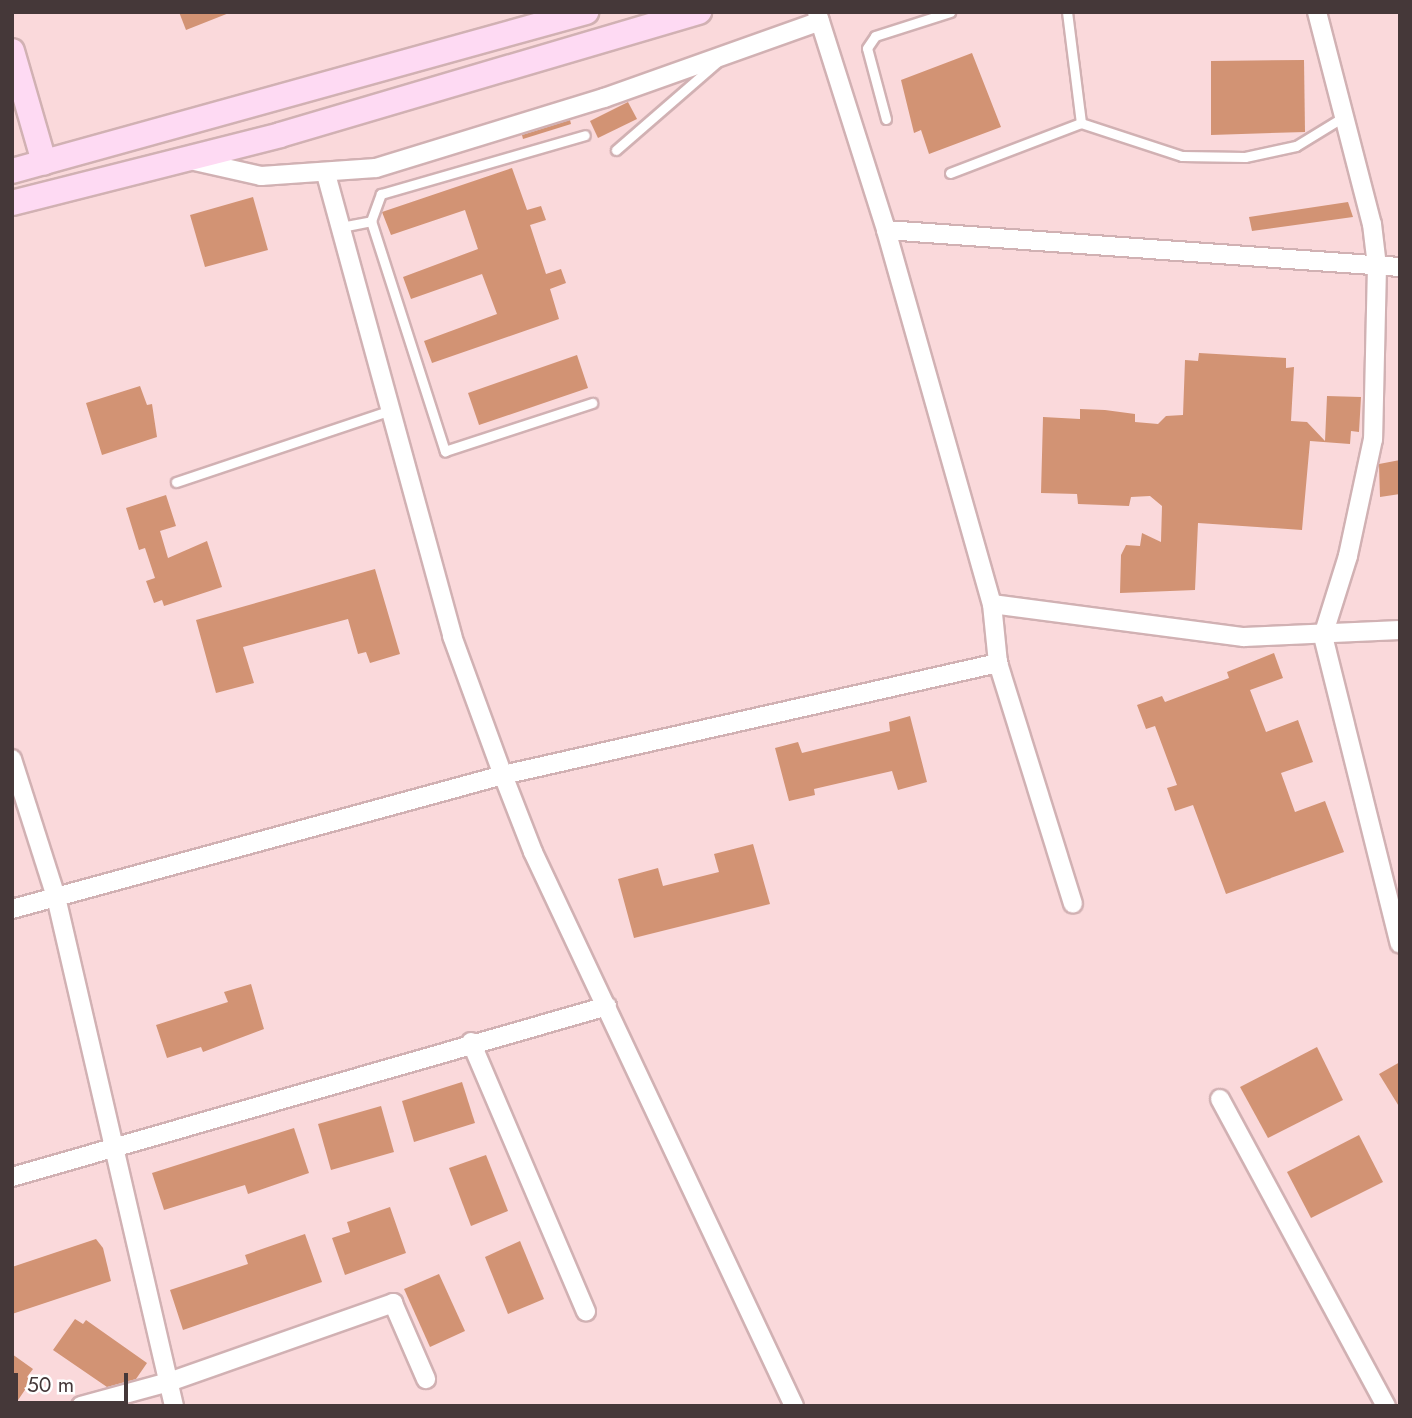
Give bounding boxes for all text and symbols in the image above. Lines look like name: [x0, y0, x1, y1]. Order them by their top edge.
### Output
scale bar: [18, 1358, 131, 1402]
text: 50 m: [27, 1370, 74, 1400]

